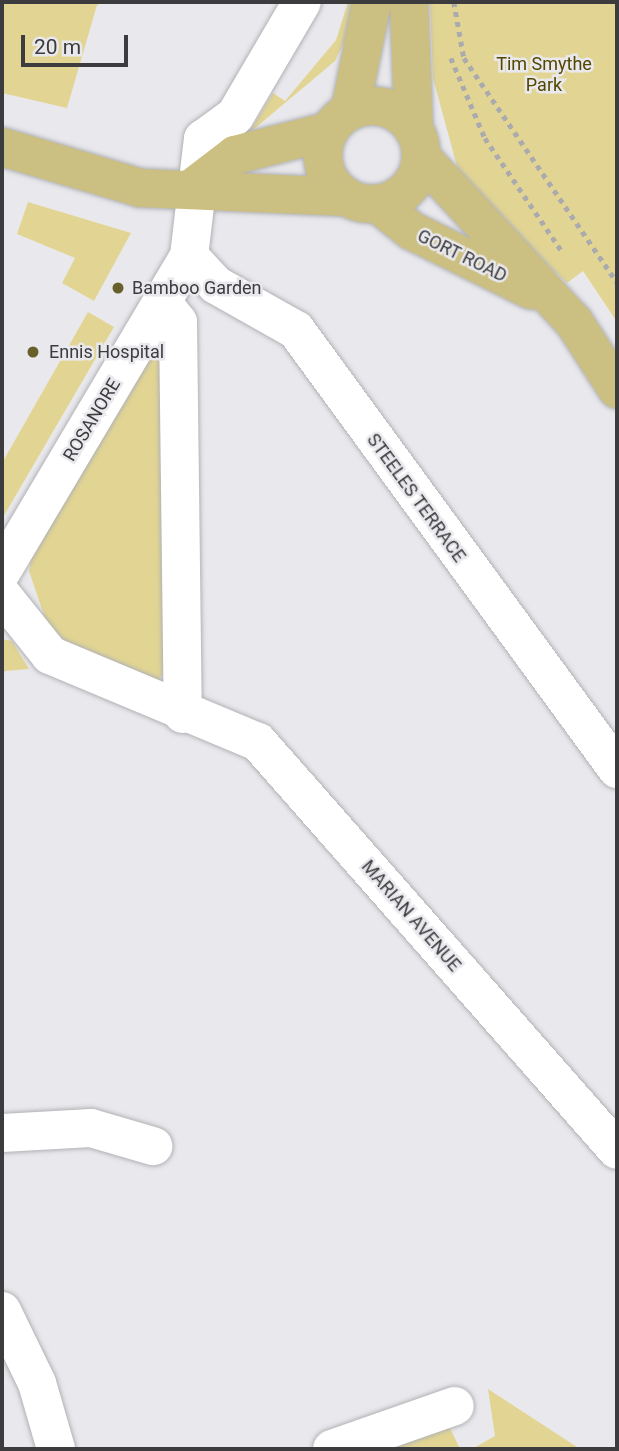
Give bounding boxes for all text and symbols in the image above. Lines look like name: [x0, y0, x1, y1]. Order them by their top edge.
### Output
scale bar: [24, 21, 131, 65]
text: 20 m: [34, 35, 81, 59]
park label: Tim Smythe Park: [496, 54, 592, 96]
street label: GORT ROAD: [414, 225, 510, 287]
place label: Bamboo Garden: [132, 277, 262, 299]
marker: Bamboo Garden: [110, 280, 126, 296]
place label: Ennis Hospital: [49, 341, 164, 363]
marker: Ennis Hospital: [23, 342, 43, 362]
street label: ROSANORE: [59, 375, 125, 465]
street label: STEELES TERRACE: [362, 429, 470, 567]
street label: MARIAN AVENUE: [357, 856, 465, 976]

